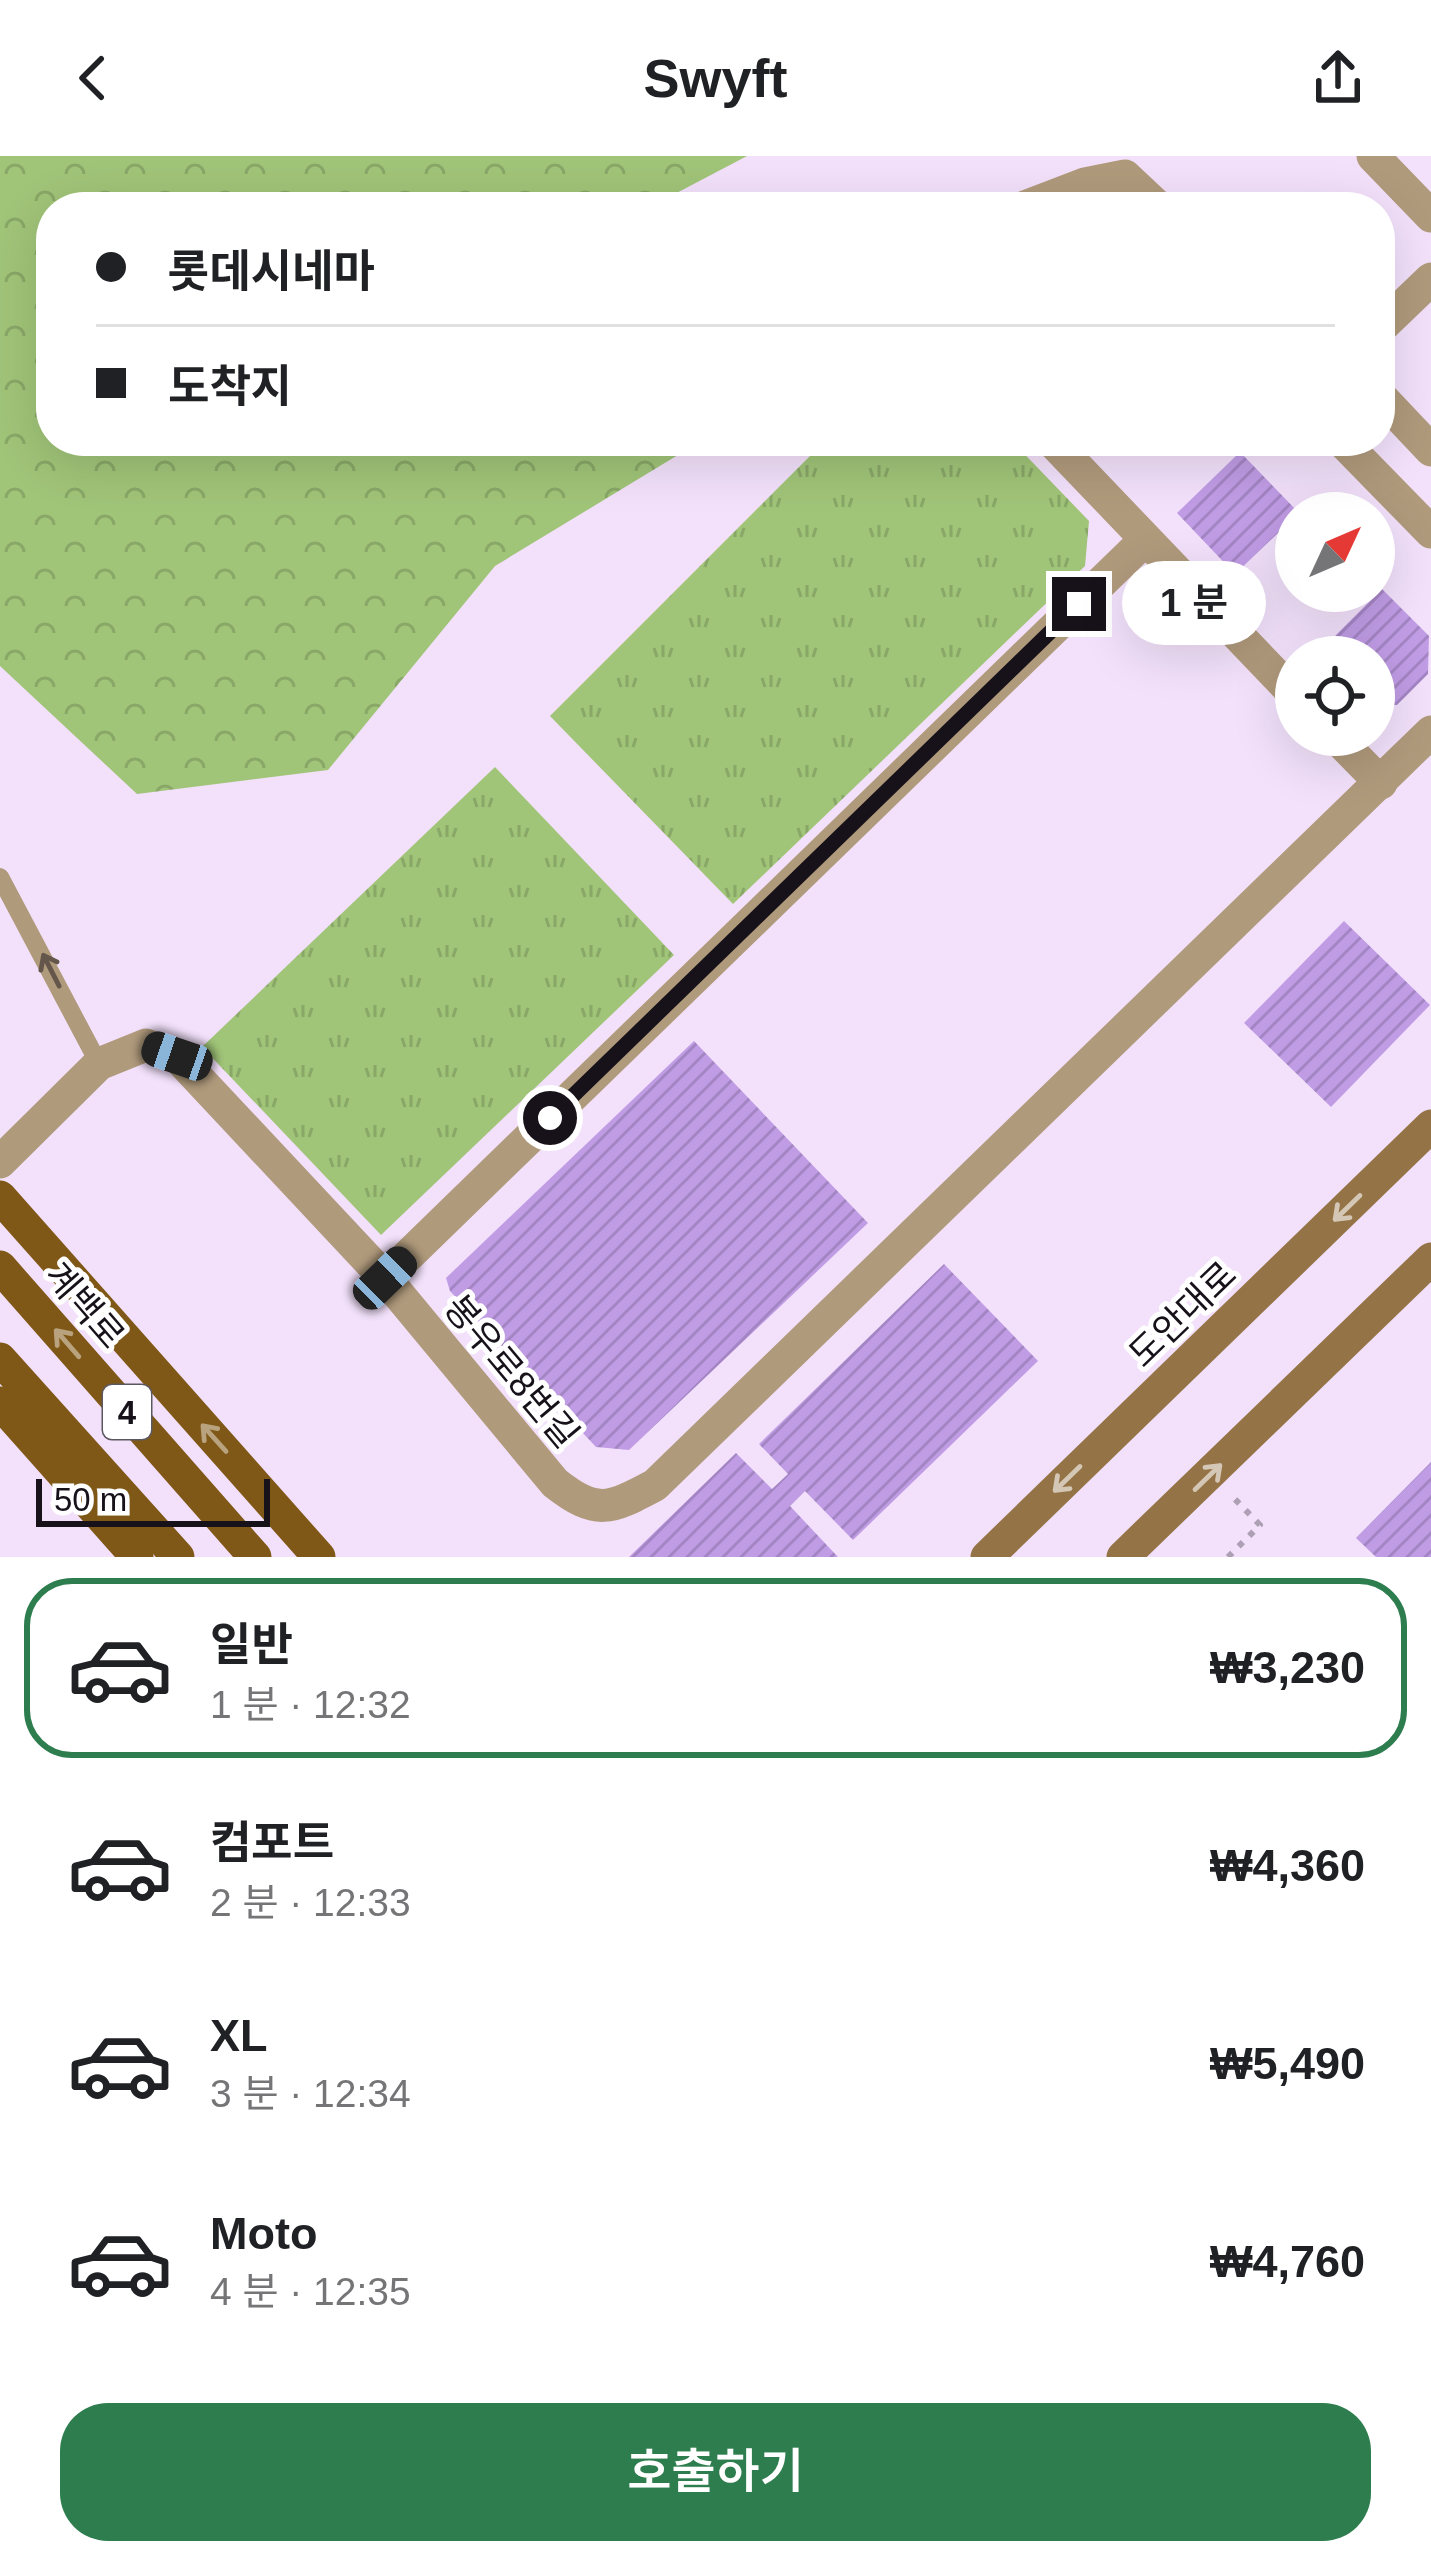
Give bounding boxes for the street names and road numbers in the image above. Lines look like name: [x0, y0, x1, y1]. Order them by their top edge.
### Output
street label: 계백로: [37, 1254, 133, 1356]
street label: 도안대로: [1120, 1254, 1244, 1375]
street label: 봉우로8번길: [436, 1287, 587, 1456]
road number: 4: [103, 1385, 151, 1439]

